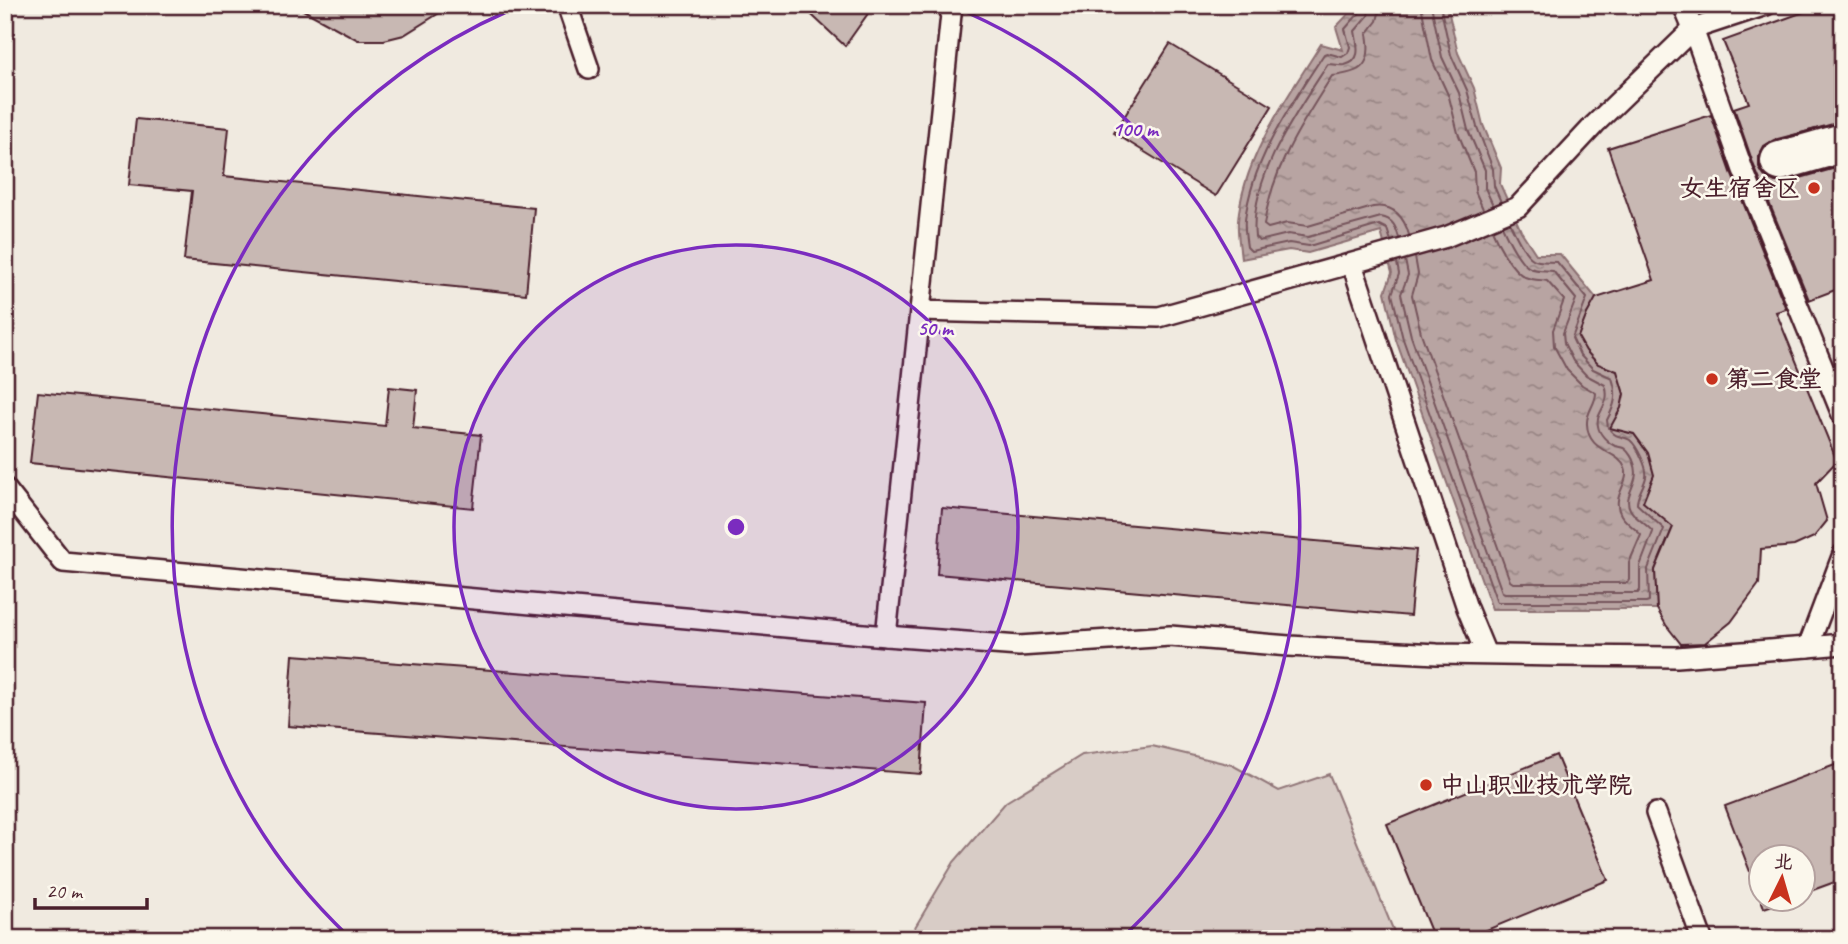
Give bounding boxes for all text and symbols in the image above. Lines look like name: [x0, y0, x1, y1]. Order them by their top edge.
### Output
text: 100 m: [1112, 116, 1160, 142]
place label: 女生宿舍区: [1680, 173, 1800, 203]
marker: 女生宿舍区: [1806, 180, 1822, 196]
text: 50 m: [917, 315, 955, 341]
place label: 第二食堂: [1726, 364, 1822, 394]
marker: 第二食堂: [1704, 371, 1720, 387]
centre of rings: [724, 515, 748, 539]
place label: 中山职业技术学院: [1440, 770, 1632, 800]
marker: 中山职业技术学院: [1418, 777, 1434, 793]
north arrow: [1746, 842, 1816, 912]
text: 北: [1773, 849, 1794, 875]
scale bar: [35, 867, 147, 911]
text: 20 m: [46, 878, 84, 904]

